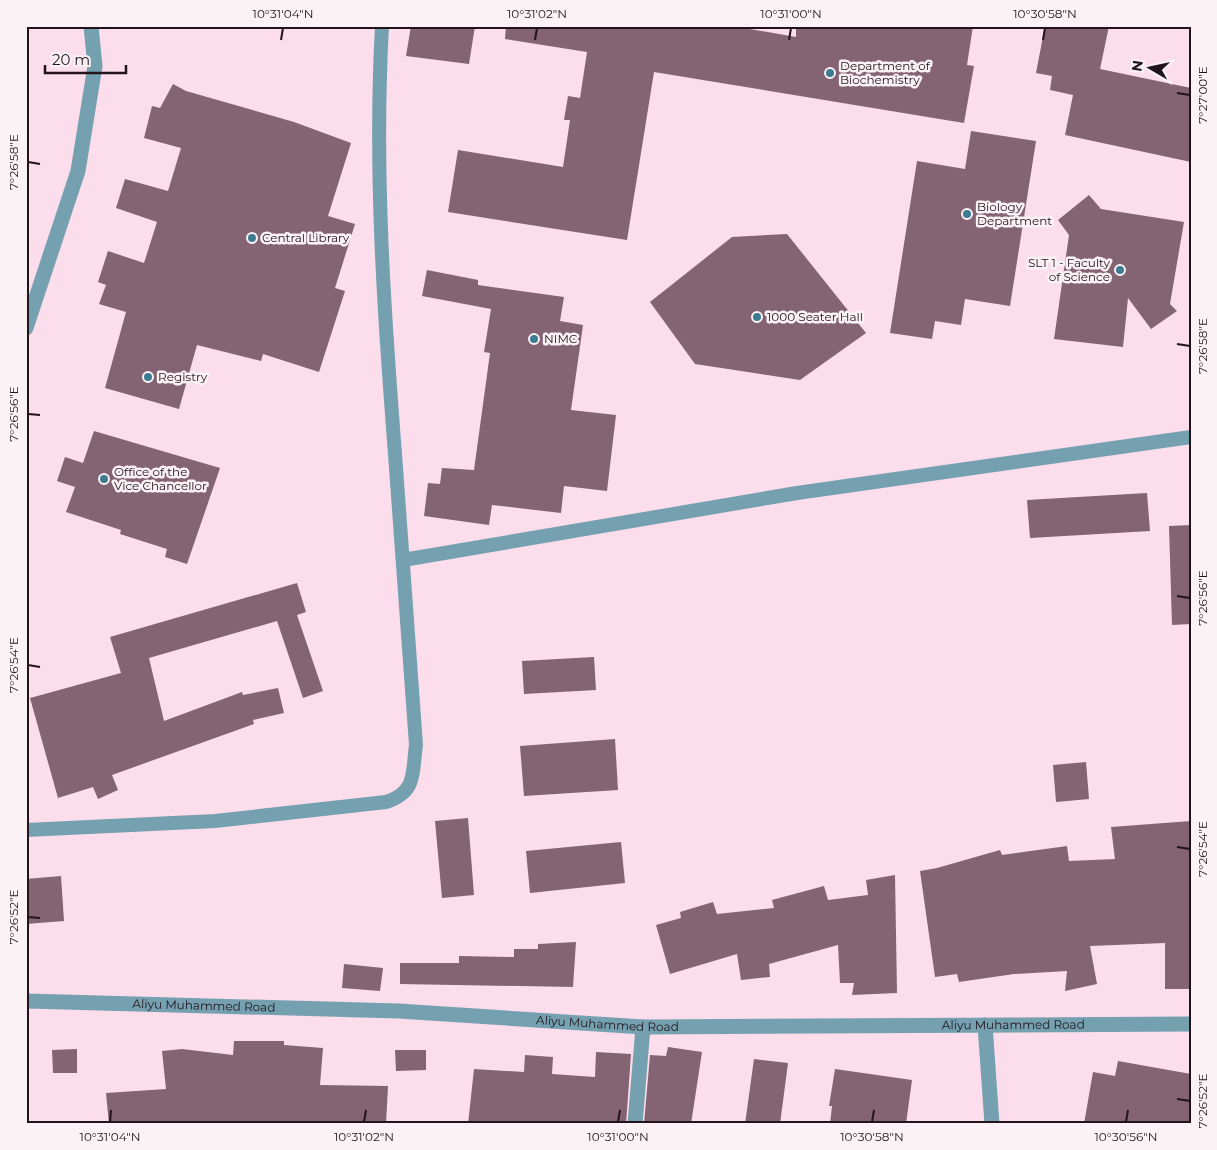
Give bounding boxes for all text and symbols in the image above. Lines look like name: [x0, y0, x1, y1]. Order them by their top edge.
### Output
text: 10°31'04"N: [253, 6, 313, 21]
text: 10°31'02"N: [507, 6, 567, 21]
text: 10°31'00"N: [760, 6, 822, 21]
text: 10°30'58"N: [1013, 6, 1077, 21]
scale bar: [45, 42, 126, 74]
north arrow: [1124, 42, 1174, 92]
text: 20 m: [52, 50, 90, 69]
place label: Department of Biochemistry: [840, 58, 931, 87]
text: N: [1127, 59, 1147, 73]
text: 7°27'00"E: [1195, 66, 1210, 124]
marker: Department of Biochemistry: [824, 67, 836, 79]
text: 7°26'58"E: [6, 134, 21, 190]
place label: Biology Department: [977, 199, 1052, 228]
marker: Biology Department: [961, 208, 973, 220]
place label: Central Library: [262, 230, 350, 245]
marker: Central Library: [246, 232, 258, 244]
place label: SLT 1 - Faculty of Science: [1028, 255, 1110, 284]
marker: SLT 1 - Faculty of Science: [1114, 264, 1126, 276]
place label: 1000 Seater Hall: [767, 309, 863, 324]
marker: 1000 Seater Hall: [751, 311, 763, 323]
text: 7°26'58"E: [1195, 318, 1210, 374]
place label: NIMC: [544, 331, 578, 346]
marker: NIMC: [528, 333, 540, 345]
place label: Registry: [158, 369, 208, 384]
marker: Registry: [142, 371, 154, 383]
text: 7°26'56"E: [6, 386, 21, 442]
place label: Office of the Vice Chancellor: [114, 464, 207, 493]
marker: Office of the Vice Chancellor: [98, 473, 110, 485]
text: 7°26'56"E: [1195, 570, 1210, 626]
text: 7°26'54"E: [6, 637, 21, 693]
text: 7°26'54"E: [1195, 821, 1210, 877]
text: 7°26'52"E: [6, 889, 21, 945]
street label: Aliyu Muhammed Road: [132, 996, 276, 1015]
street label: Aliyu Muhammed Road: [536, 1012, 679, 1034]
street label: Aliyu Muhammed Road: [942, 1017, 1085, 1032]
text: 7°26'52"E: [1195, 1073, 1210, 1129]
text: 10°31'04"N: [80, 1129, 140, 1144]
text: 10°31'02"N: [334, 1129, 394, 1144]
text: 10°31'00"N: [587, 1129, 649, 1144]
text: 10°30'58"N: [840, 1129, 904, 1144]
text: 10°30'56"N: [1094, 1129, 1158, 1144]

